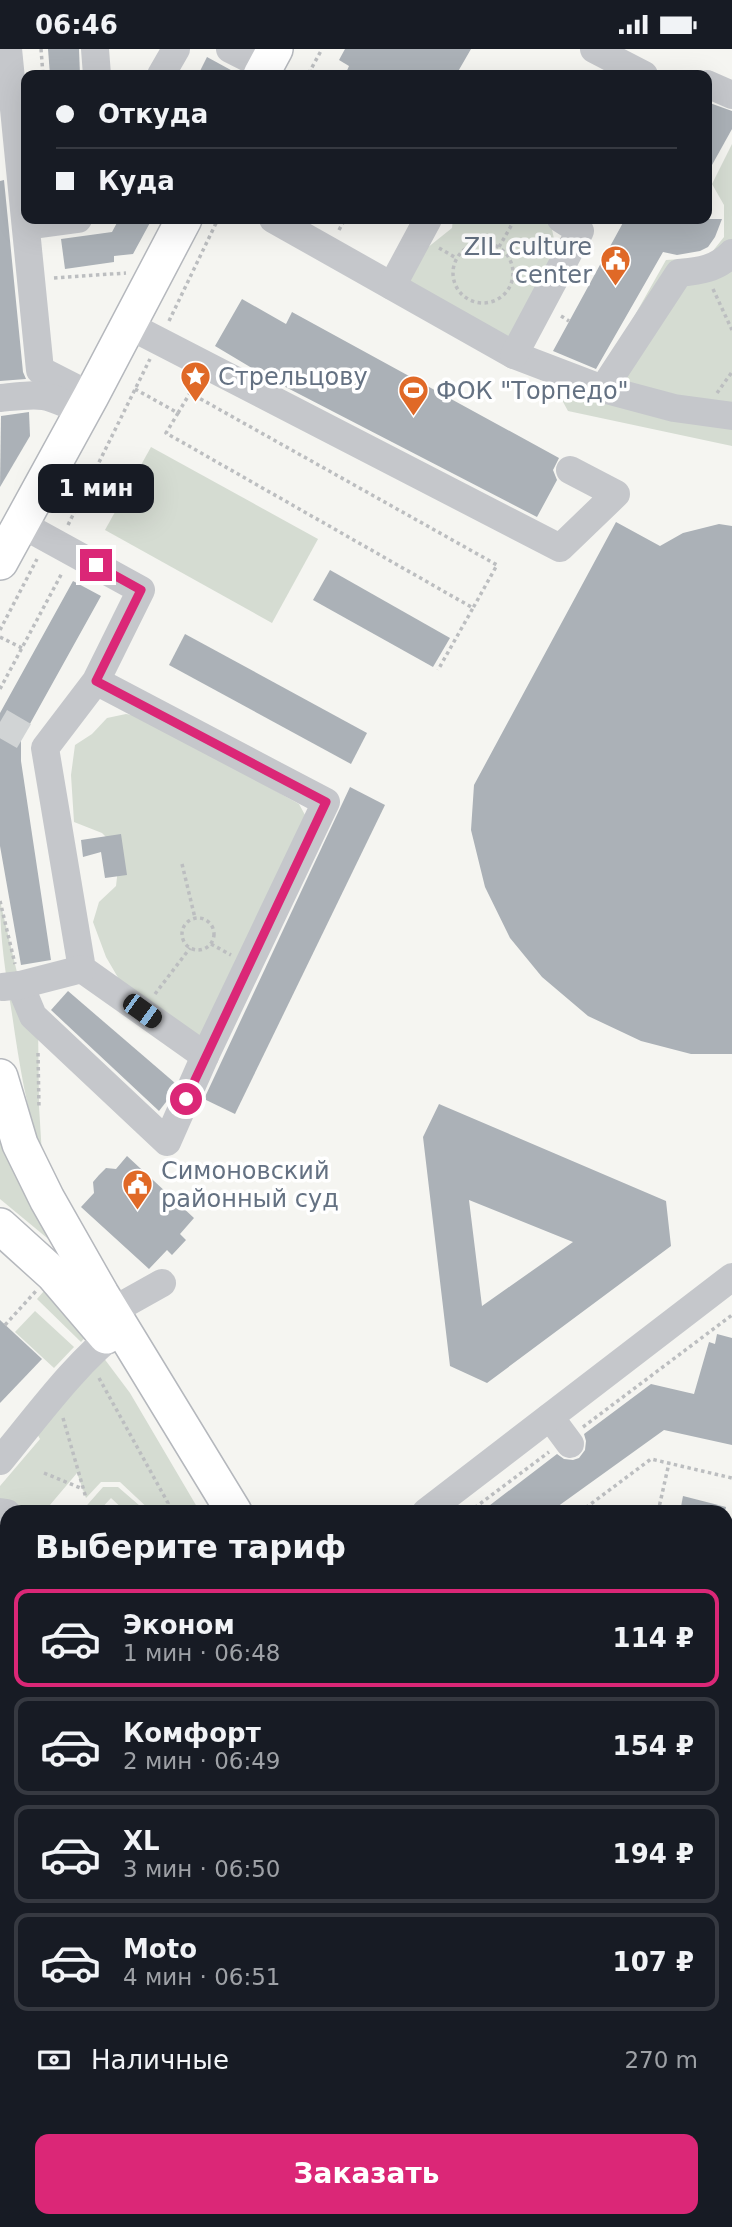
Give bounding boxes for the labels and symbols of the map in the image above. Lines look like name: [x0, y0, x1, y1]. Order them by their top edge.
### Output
place label: ZIL culture center: [464, 233, 592, 289]
public building icon: ZIL culture center: [598, 244, 632, 288]
place icon: Стрельцову: [178, 360, 212, 404]
place label: Стрельцову: [218, 363, 368, 391]
sports icon: ФОК "Торпедо": [396, 374, 430, 418]
place label: ФОК "Торпедо": [436, 377, 629, 405]
callout: 1 мин: [38, 463, 154, 512]
route end: [80, 549, 112, 581]
car: [119, 990, 166, 1032]
route start: [170, 1083, 202, 1115]
place label: Симоновский районный суд: [161, 1157, 339, 1213]
public building icon: Симоновский районный суд: [121, 1168, 155, 1212]

